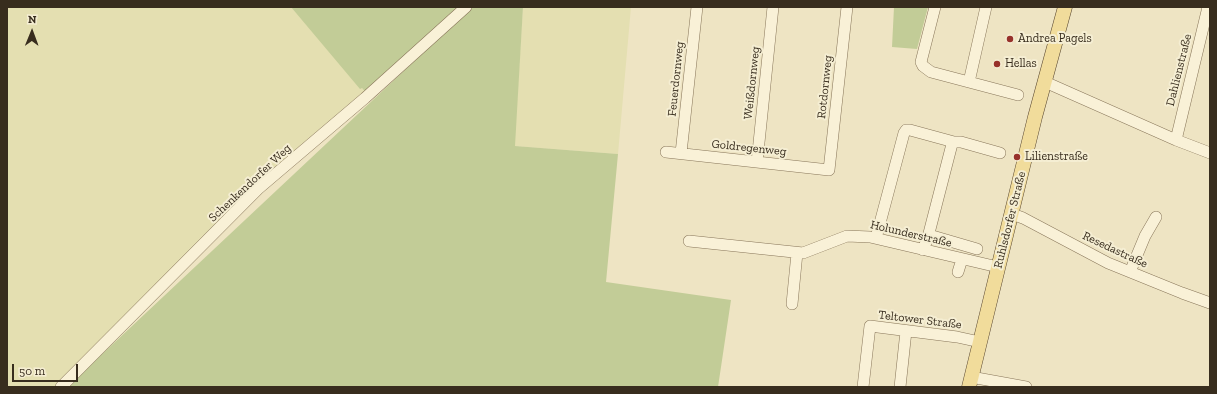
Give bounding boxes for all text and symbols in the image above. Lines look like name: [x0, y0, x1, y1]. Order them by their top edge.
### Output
north arrow: [12, 12, 52, 52]
text: N: [28, 13, 37, 26]
place label: Andrea Pagels: [1018, 32, 1092, 46]
street label: Dahlienstraße: [1163, 32, 1195, 108]
marker: Andrea Pagels: [1005, 34, 1015, 44]
street label: Feuerdornweg: [665, 41, 687, 117]
street label: Weißdornweg: [741, 46, 763, 120]
street label: Rotdornweg: [815, 55, 835, 119]
place label: Hellas: [1005, 57, 1037, 71]
marker: Hellas: [992, 59, 1002, 69]
street label: Goldregenweg: [711, 137, 787, 159]
street label: Schenkendorfer Weg: [206, 141, 294, 225]
place label: Lilienstraße: [1025, 150, 1088, 164]
marker: Lilienstraße: [1012, 152, 1022, 162]
street label: Ruhlsdorfer Straße: [991, 170, 1029, 270]
street label: Holunderstraße: [869, 218, 953, 250]
street label: Resedastraße: [1080, 229, 1150, 271]
street label: Teltower Straße: [878, 308, 962, 332]
scale bar: [14, 356, 80, 382]
text: 50 m: [19, 364, 45, 378]

